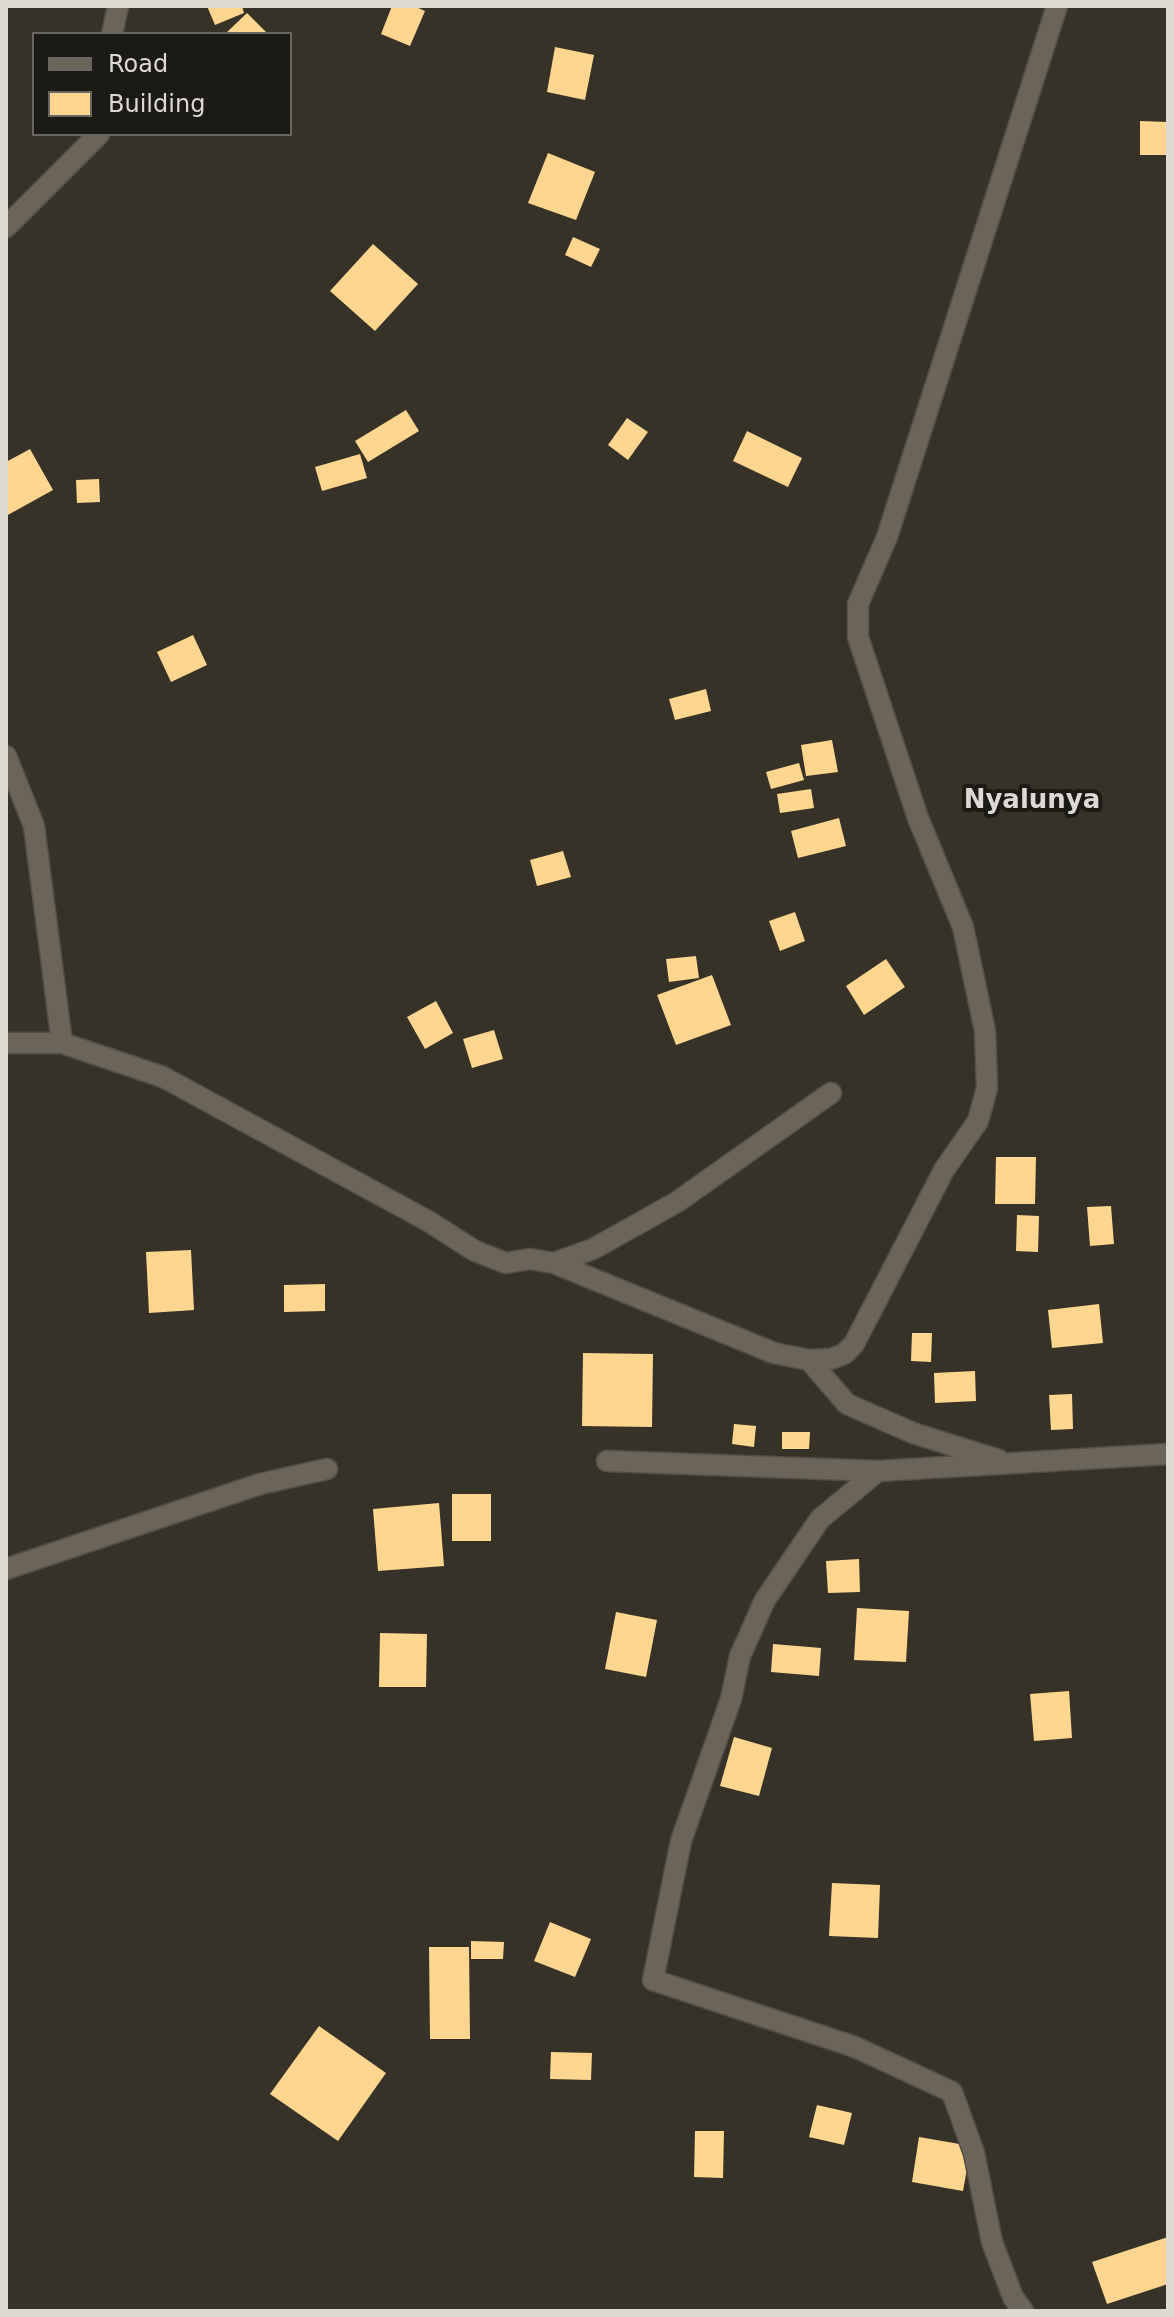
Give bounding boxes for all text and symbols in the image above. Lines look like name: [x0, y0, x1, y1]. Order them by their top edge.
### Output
legend: [32, 32, 292, 136]
text: Road: [108, 50, 168, 78]
text: Building: [108, 90, 205, 118]
district label: Nyalunya: [964, 785, 1100, 817]

